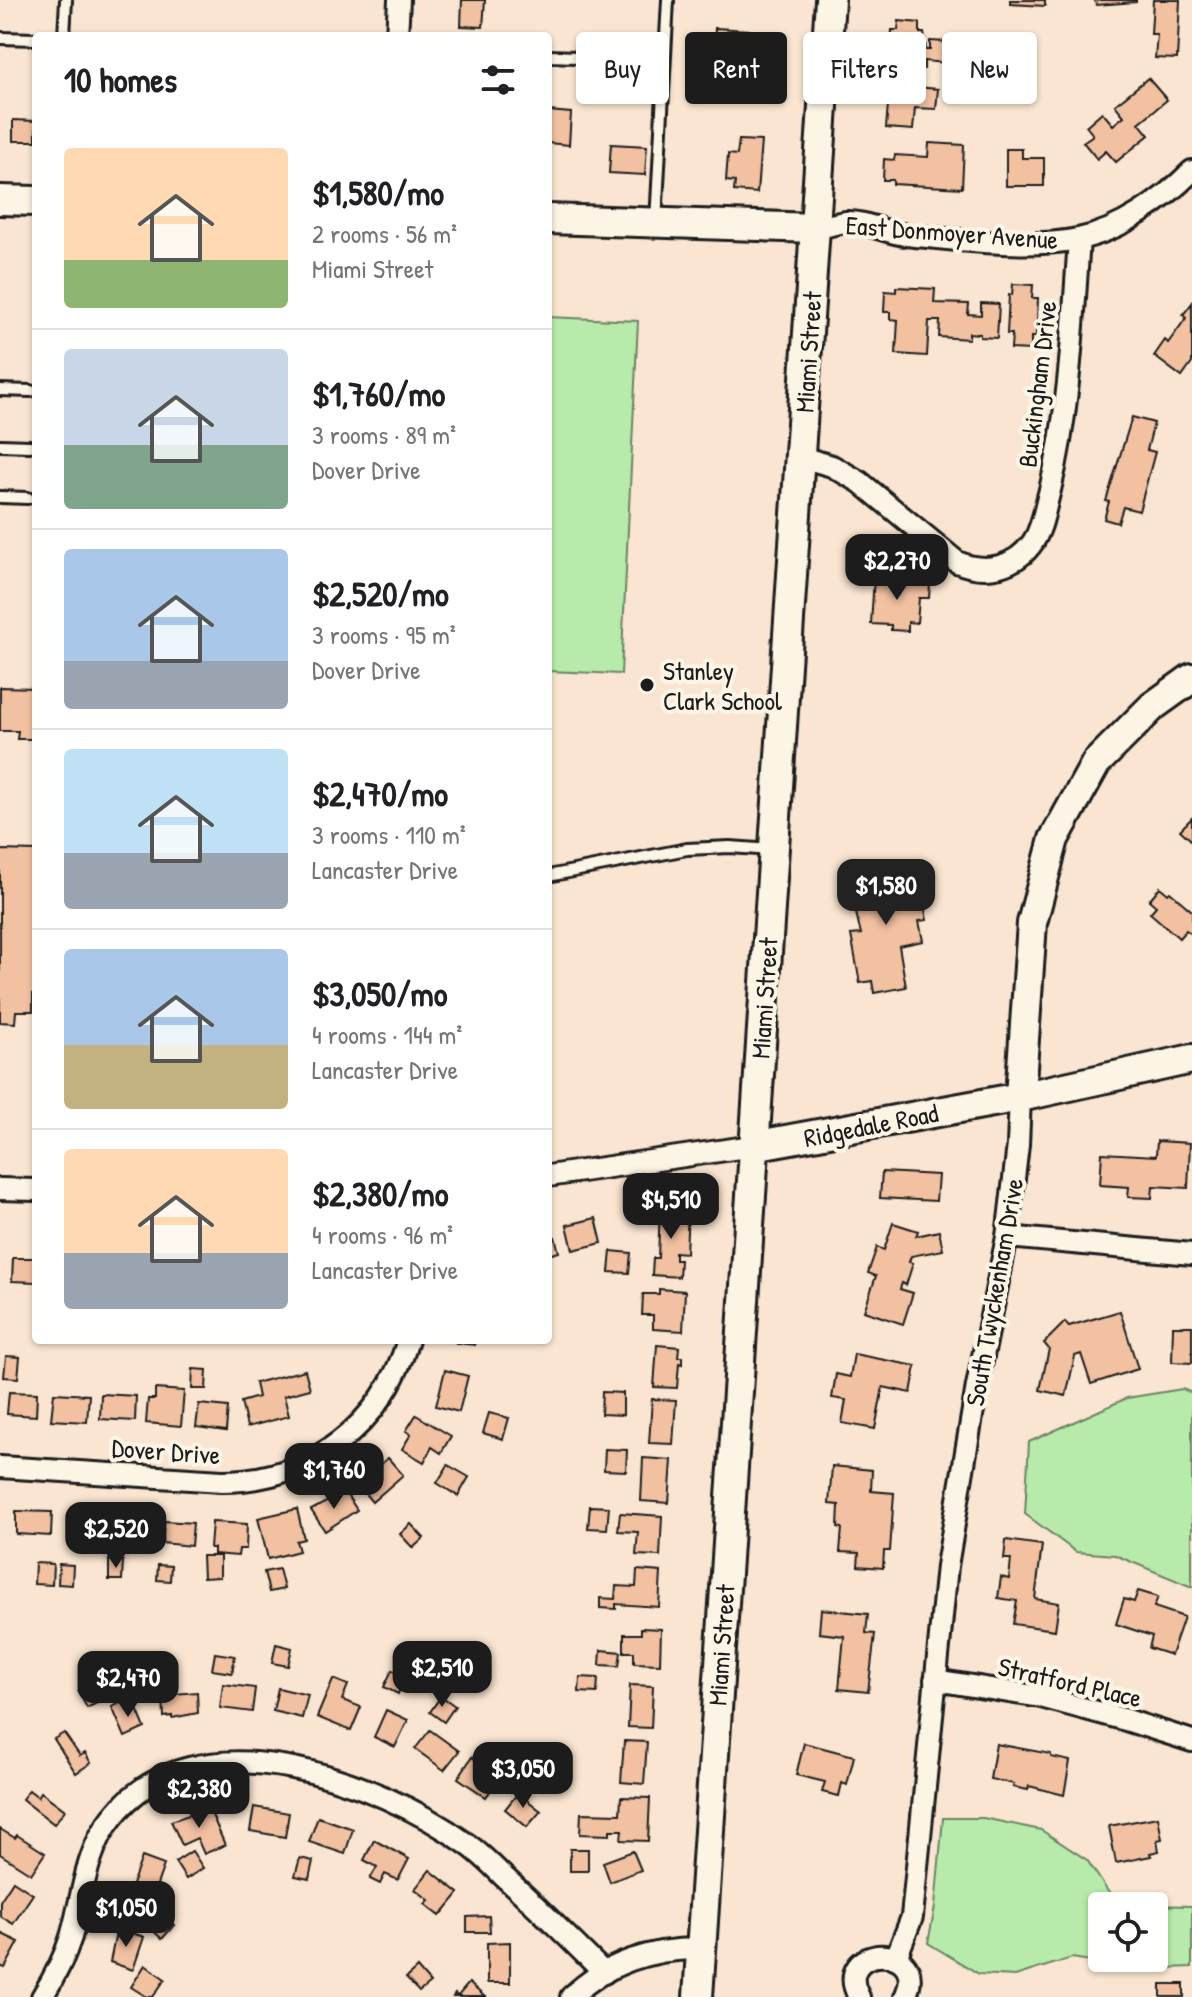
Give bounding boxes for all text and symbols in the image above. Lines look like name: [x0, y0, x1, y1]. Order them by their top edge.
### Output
chip: Buy: [576, 32, 669, 104]
chip: Rent: [685, 32, 787, 104]
chip: Filters: [803, 32, 926, 104]
chip: New: [942, 32, 1037, 104]
text: 10 homes: [64, 57, 177, 103]
icon: filters: [476, 58, 520, 102]
text: $1,580/mo: [312, 170, 444, 216]
icon: home: [128, 180, 224, 276]
street label: East Donmoyer Avenue: [845, 207, 1059, 257]
text: 2 rooms · 56 m²: [312, 216, 457, 251]
text: Miami Street: [312, 251, 434, 286]
street label: Miami Street: [786, 289, 830, 414]
street label: Buckingham Drive: [1009, 299, 1065, 469]
text: $1,760/mo: [312, 371, 445, 417]
icon: home: [128, 381, 224, 477]
text: 3 rooms · 89 m²: [312, 417, 456, 452]
text: Dover Drive: [312, 452, 421, 487]
pin: $2,270: [832, 534, 962, 602]
text: $2,270: [863, 542, 931, 577]
text: $2,520/mo: [312, 571, 449, 617]
icon: home: [128, 581, 224, 677]
text: 3 rooms · 95 m²: [312, 617, 456, 652]
text: Dover Drive: [312, 652, 421, 687]
place label: Stanley Clark School: [663, 653, 782, 718]
marker: Stanley Clark School: [638, 676, 656, 694]
text: $2,470/mo: [312, 771, 448, 817]
icon: home: [128, 781, 224, 877]
text: 3 rooms · 110 m²: [312, 817, 466, 852]
text: Lancaster Drive: [312, 852, 458, 887]
pin: $1,580: [821, 859, 951, 927]
text: $1,580: [855, 867, 917, 902]
street label: Miami Street: [742, 935, 786, 1060]
text: $3,050/mo: [312, 971, 447, 1017]
icon: home: [128, 981, 224, 1077]
text: 4 rooms · 144 m²: [312, 1017, 462, 1052]
text: Lancaster Drive: [312, 1052, 458, 1087]
street label: Ridgedale Road: [801, 1095, 941, 1155]
text: $2,380/mo: [312, 1171, 448, 1217]
pin: $4,510: [606, 1173, 736, 1241]
street label: South Twyckenham Drive: [957, 1175, 1031, 1409]
icon: home: [128, 1181, 224, 1277]
text: $4,510: [641, 1181, 701, 1216]
text: 4 rooms · 96 m²: [312, 1217, 453, 1252]
text: Lancaster Drive: [312, 1252, 458, 1287]
street label: Dover Drive: [111, 1430, 221, 1472]
pin: $1,760: [269, 1443, 399, 1511]
text: $1,760: [303, 1451, 365, 1486]
pin: $2,520: [51, 1502, 181, 1570]
text: $2,520: [83, 1510, 149, 1545]
street label: Miami Street: [699, 1582, 743, 1707]
pin: $2,510: [377, 1641, 507, 1709]
text: $2,510: [411, 1649, 473, 1684]
street label: Stratford Place: [995, 1649, 1145, 1715]
pin: $2,470: [63, 1651, 193, 1719]
text: $2,470: [96, 1659, 160, 1694]
pin: $3,050: [458, 1742, 588, 1810]
text: $3,050: [491, 1750, 555, 1785]
pin: $2,380: [134, 1762, 264, 1830]
text: $2,380: [166, 1770, 232, 1805]
pin: $1,050: [61, 1881, 191, 1949]
text: $1,050: [95, 1889, 157, 1924]
map controls: [1088, 1892, 1168, 1972]
button: locate: [1088, 1892, 1168, 1972]

